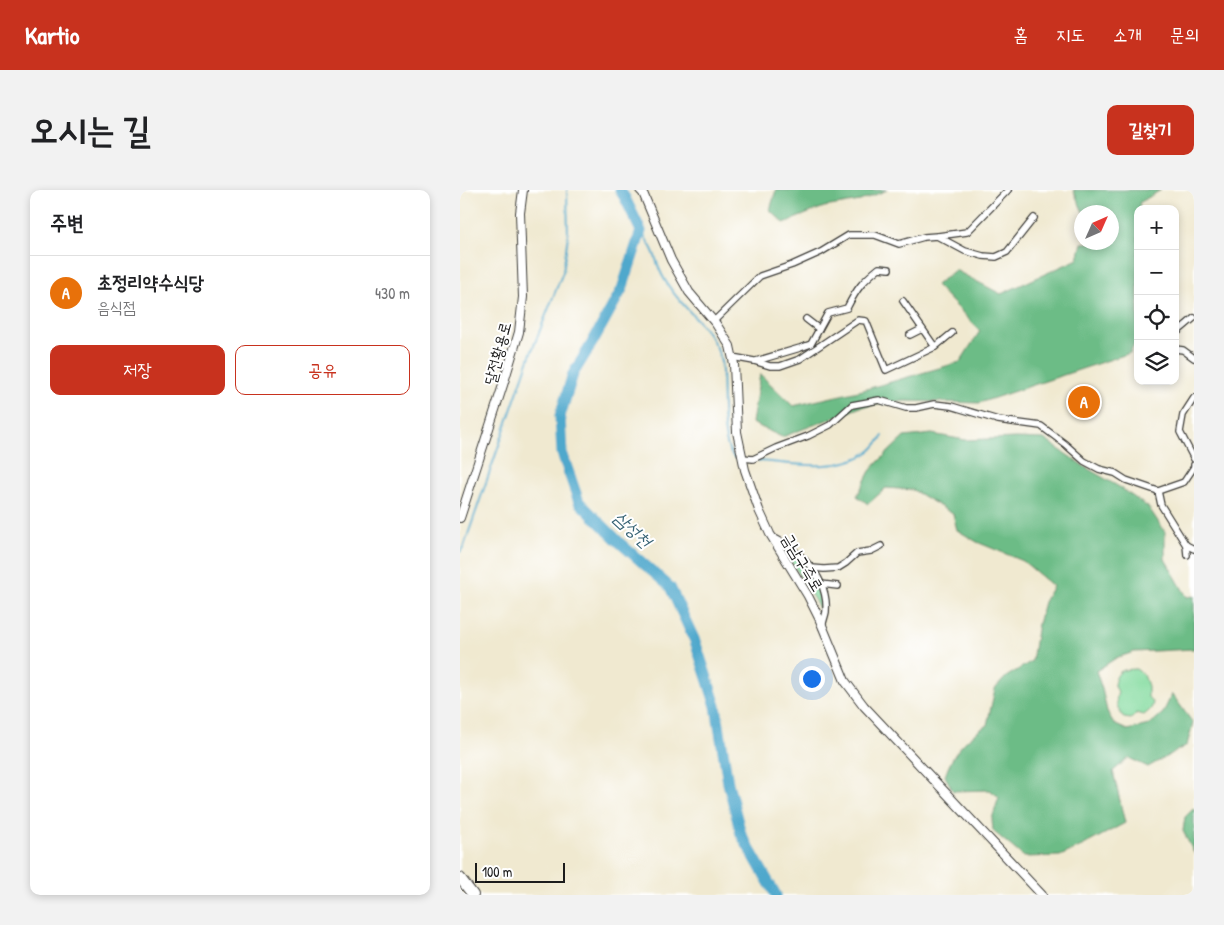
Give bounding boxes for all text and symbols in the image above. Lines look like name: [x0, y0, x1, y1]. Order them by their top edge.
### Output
text: Kartio: [25, 19, 80, 51]
text: 홈: [1014, 22, 1028, 47]
text: 지도: [1056, 22, 1085, 47]
text: 소개: [1113, 22, 1142, 47]
text: 문의: [1170, 22, 1199, 47]
button: 길찾기: [1107, 105, 1194, 155]
text: 오시는 길: [30, 106, 151, 153]
north arrow: [1074, 205, 1119, 250]
map controls: [1134, 205, 1179, 385]
button: +: [1134, 205, 1179, 250]
text: 주변: [50, 208, 84, 237]
button: −: [1134, 250, 1179, 295]
text: 초정리약수식당: [97, 269, 204, 295]
text: A: [62, 282, 70, 304]
text: 430 m: [375, 282, 410, 304]
button: locate: [1134, 295, 1179, 340]
text: 음식점: [97, 296, 136, 318]
street label: 달전황용로: [478, 319, 516, 387]
button: layers: [1134, 340, 1179, 385]
button: 저장: [50, 345, 225, 395]
button: 공유: [235, 345, 410, 395]
pin: A: [1068, 383, 1100, 421]
water label: 삼성천: [609, 505, 659, 554]
street label: 금남구즉로: [777, 529, 829, 595]
your location: [799, 666, 825, 692]
scale bar: [475, 860, 565, 883]
text: 100 m: [482, 862, 512, 881]

